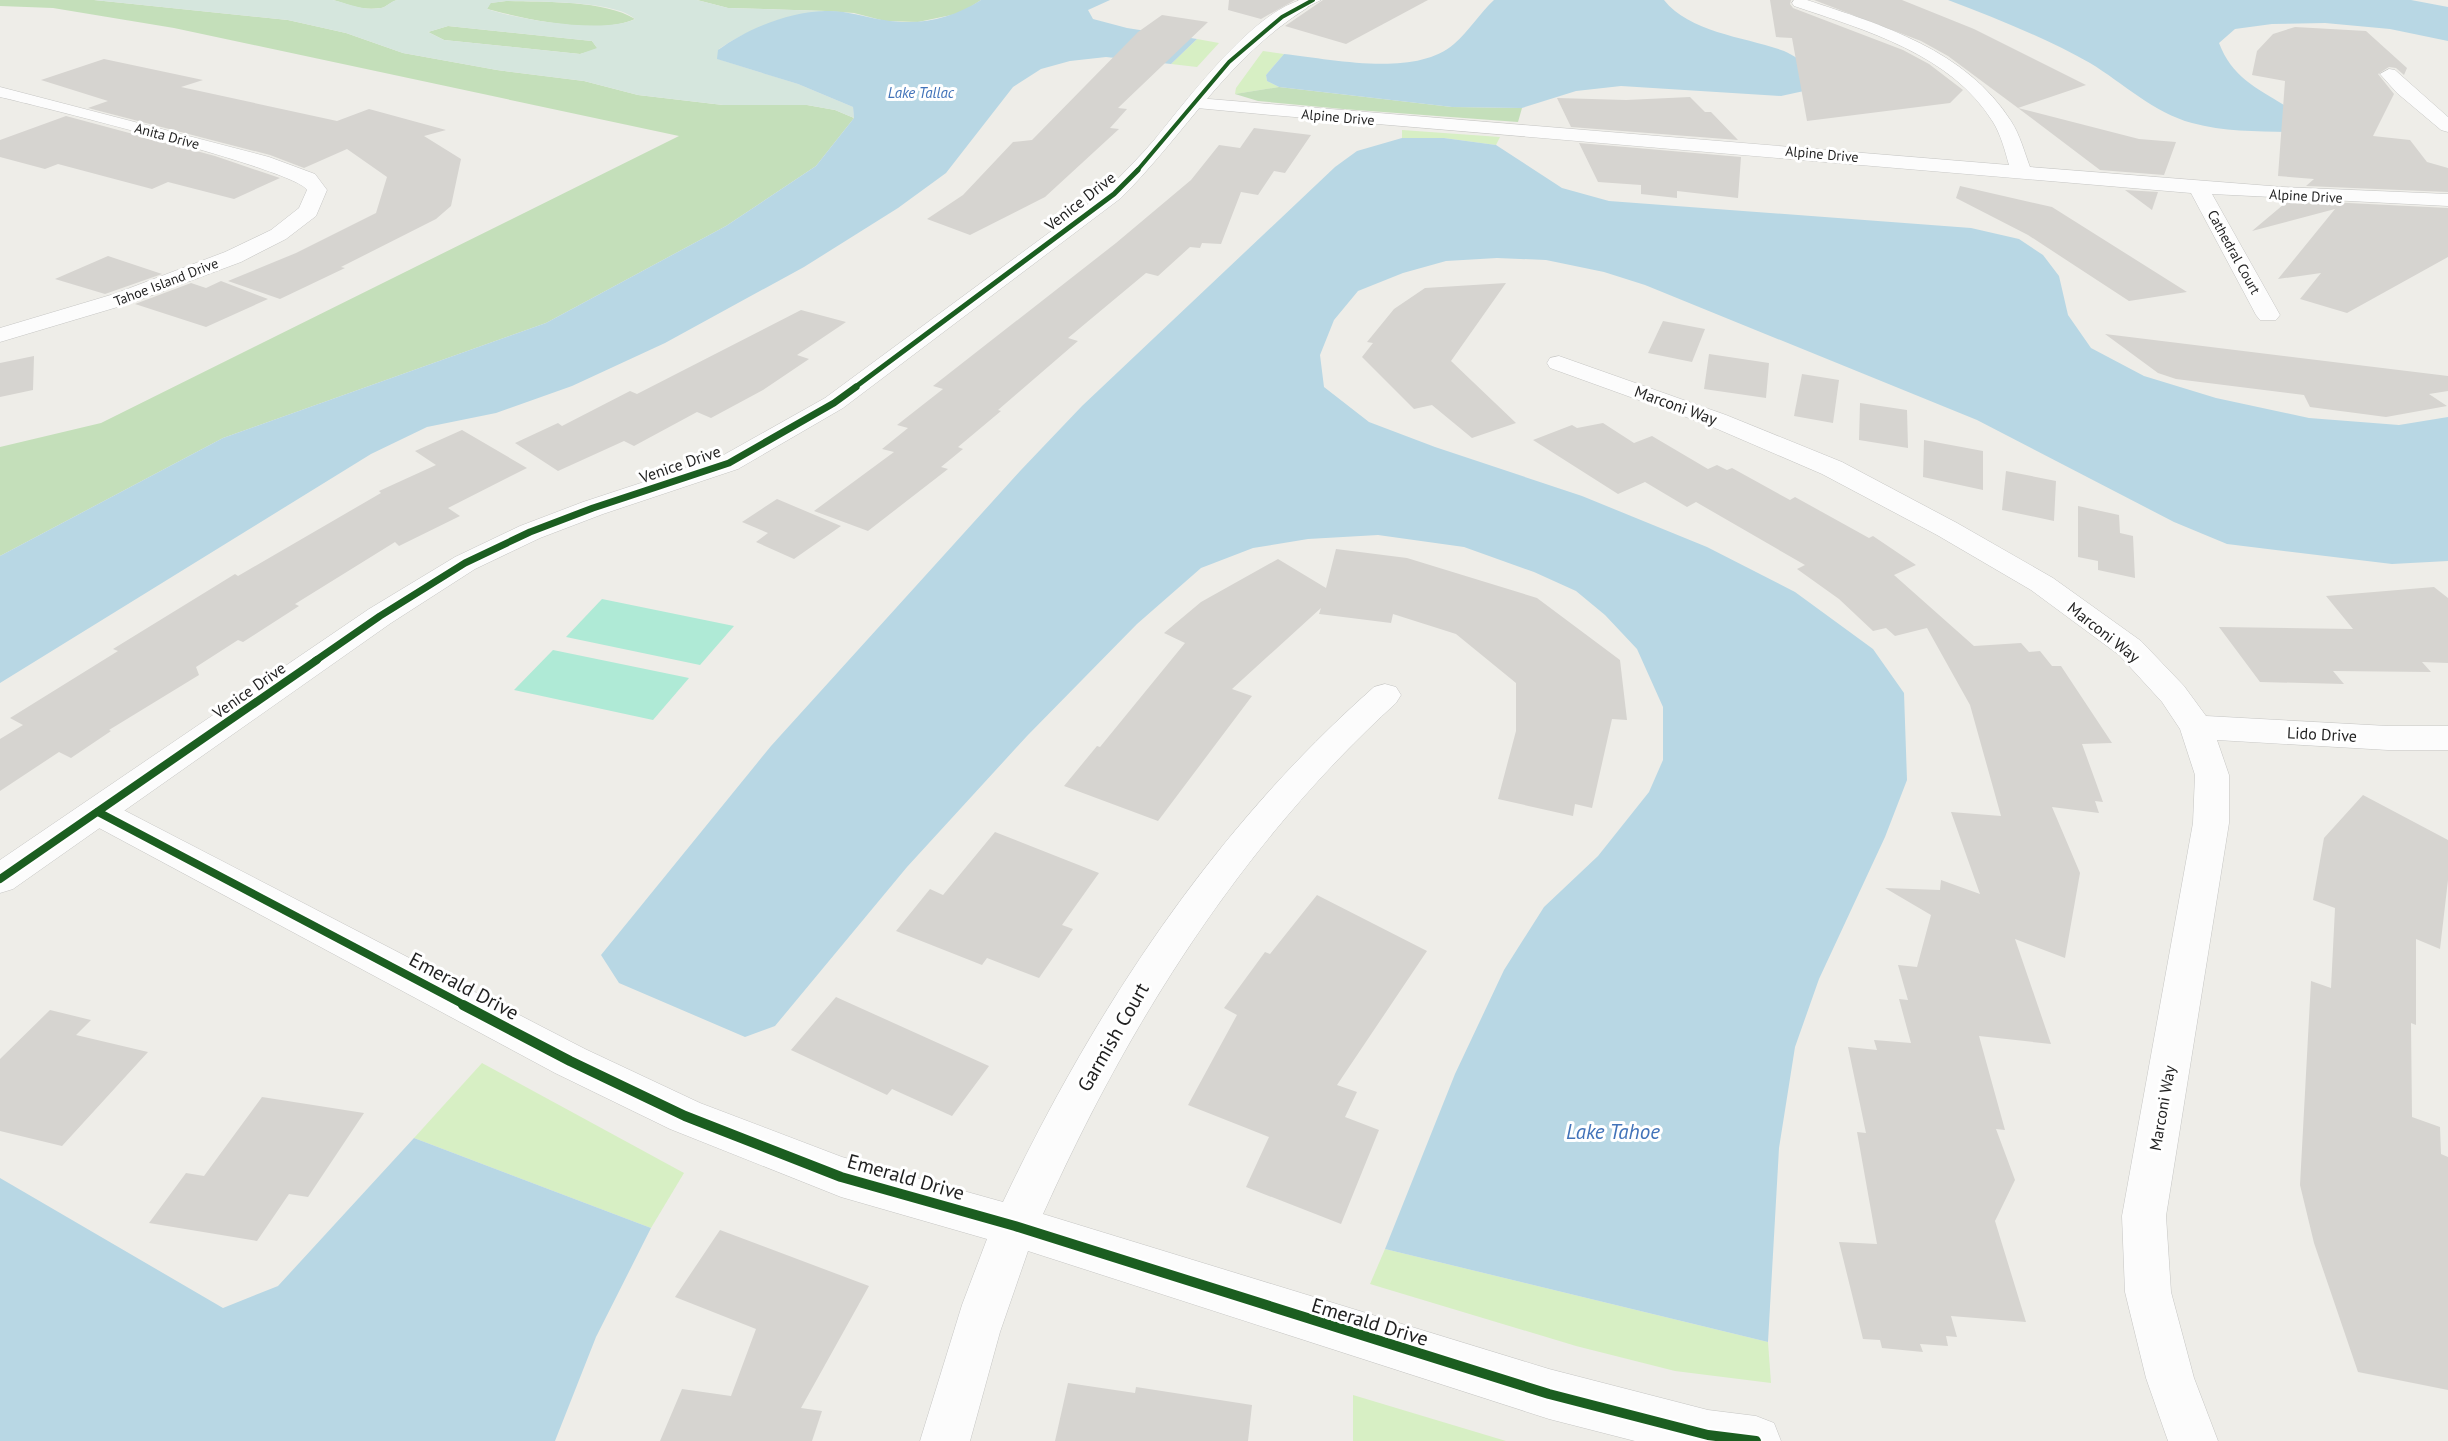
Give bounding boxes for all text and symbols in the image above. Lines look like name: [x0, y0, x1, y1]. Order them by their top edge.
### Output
water label: Lake Tallac: [888, 83, 955, 102]
street label: Alpine Drive: [1301, 105, 1375, 129]
street label: Anita Drive: [133, 119, 201, 153]
street label: Alpine Drive: [1785, 142, 1859, 166]
street label: Venice Drive: [1040, 167, 1119, 235]
street label: Alpine Drive: [2269, 185, 2343, 207]
street label: Cathedral Court: [2203, 207, 2265, 298]
street label: Tahoe Island Drive: [111, 254, 221, 310]
street label: Marconi Way: [1632, 381, 1721, 429]
street label: Venice Drive: [636, 441, 723, 488]
street label: Marconi Way: [2064, 598, 2145, 667]
street label: Venice Drive: [208, 658, 289, 723]
street label: Lido Drive: [2287, 722, 2357, 746]
street label: Emerald Drive: [405, 946, 523, 1026]
street label: Garmish Court: [1071, 978, 1155, 1096]
street label: Marconi Way: [2145, 1063, 2179, 1152]
water label: Lake Tahoe: [1566, 1118, 1660, 1145]
street label: Emerald Drive: [844, 1148, 968, 1206]
street label: Emerald Drive: [1309, 1292, 1431, 1352]

